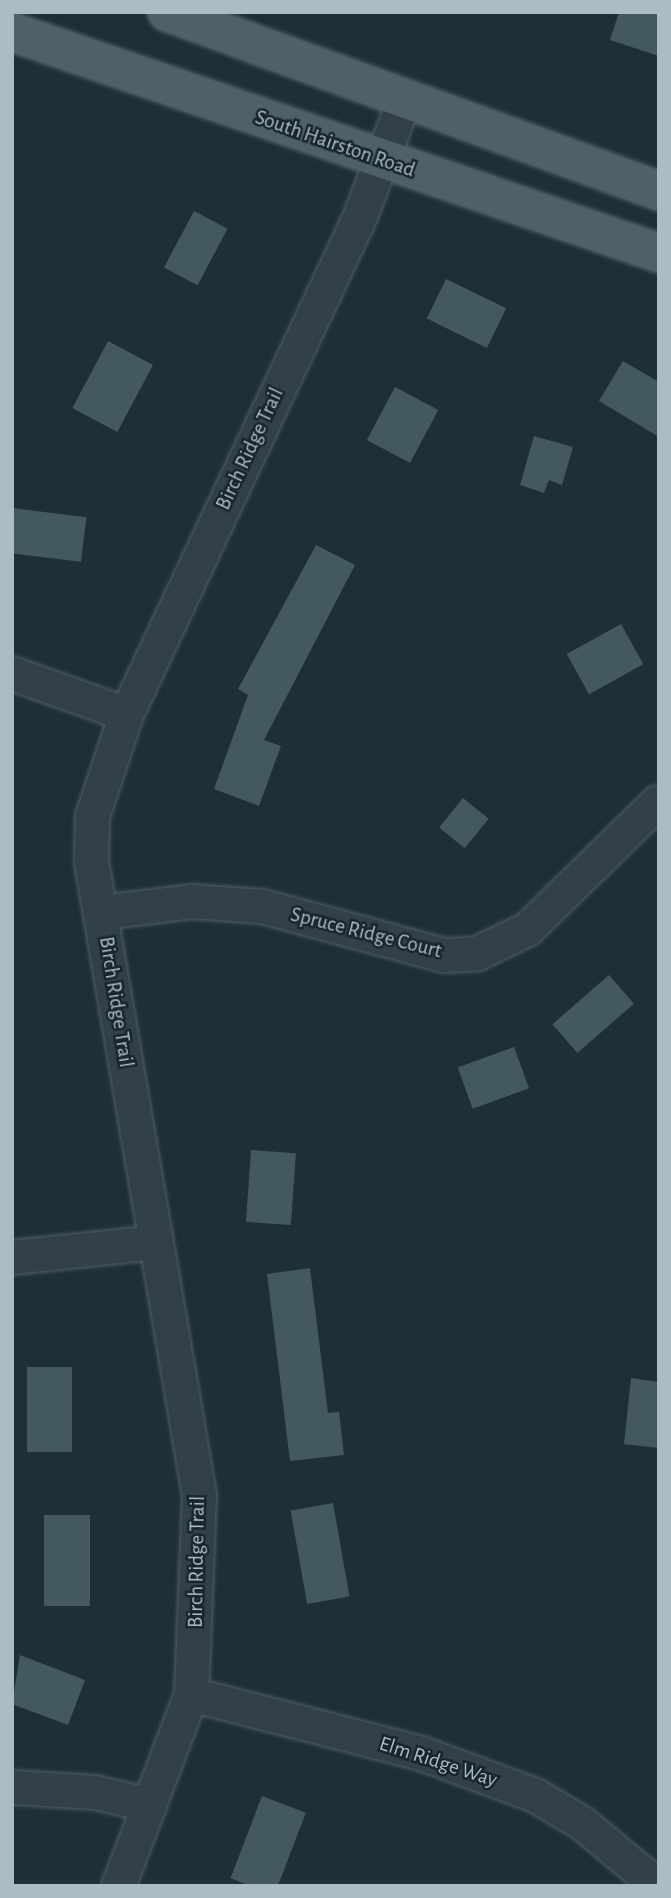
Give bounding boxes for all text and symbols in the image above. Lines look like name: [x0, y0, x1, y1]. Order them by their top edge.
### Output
street label: South Hairston Road: [252, 105, 418, 183]
street label: Birch Ridge Trail: [211, 384, 289, 514]
street label: Spruce Ridge Court: [288, 902, 444, 964]
street label: Birch Ridge Trail: [93, 935, 139, 1069]
street label: Birch Ridge Trail: [183, 1496, 211, 1628]
street label: Elm Ridge Way: [376, 1731, 500, 1793]

